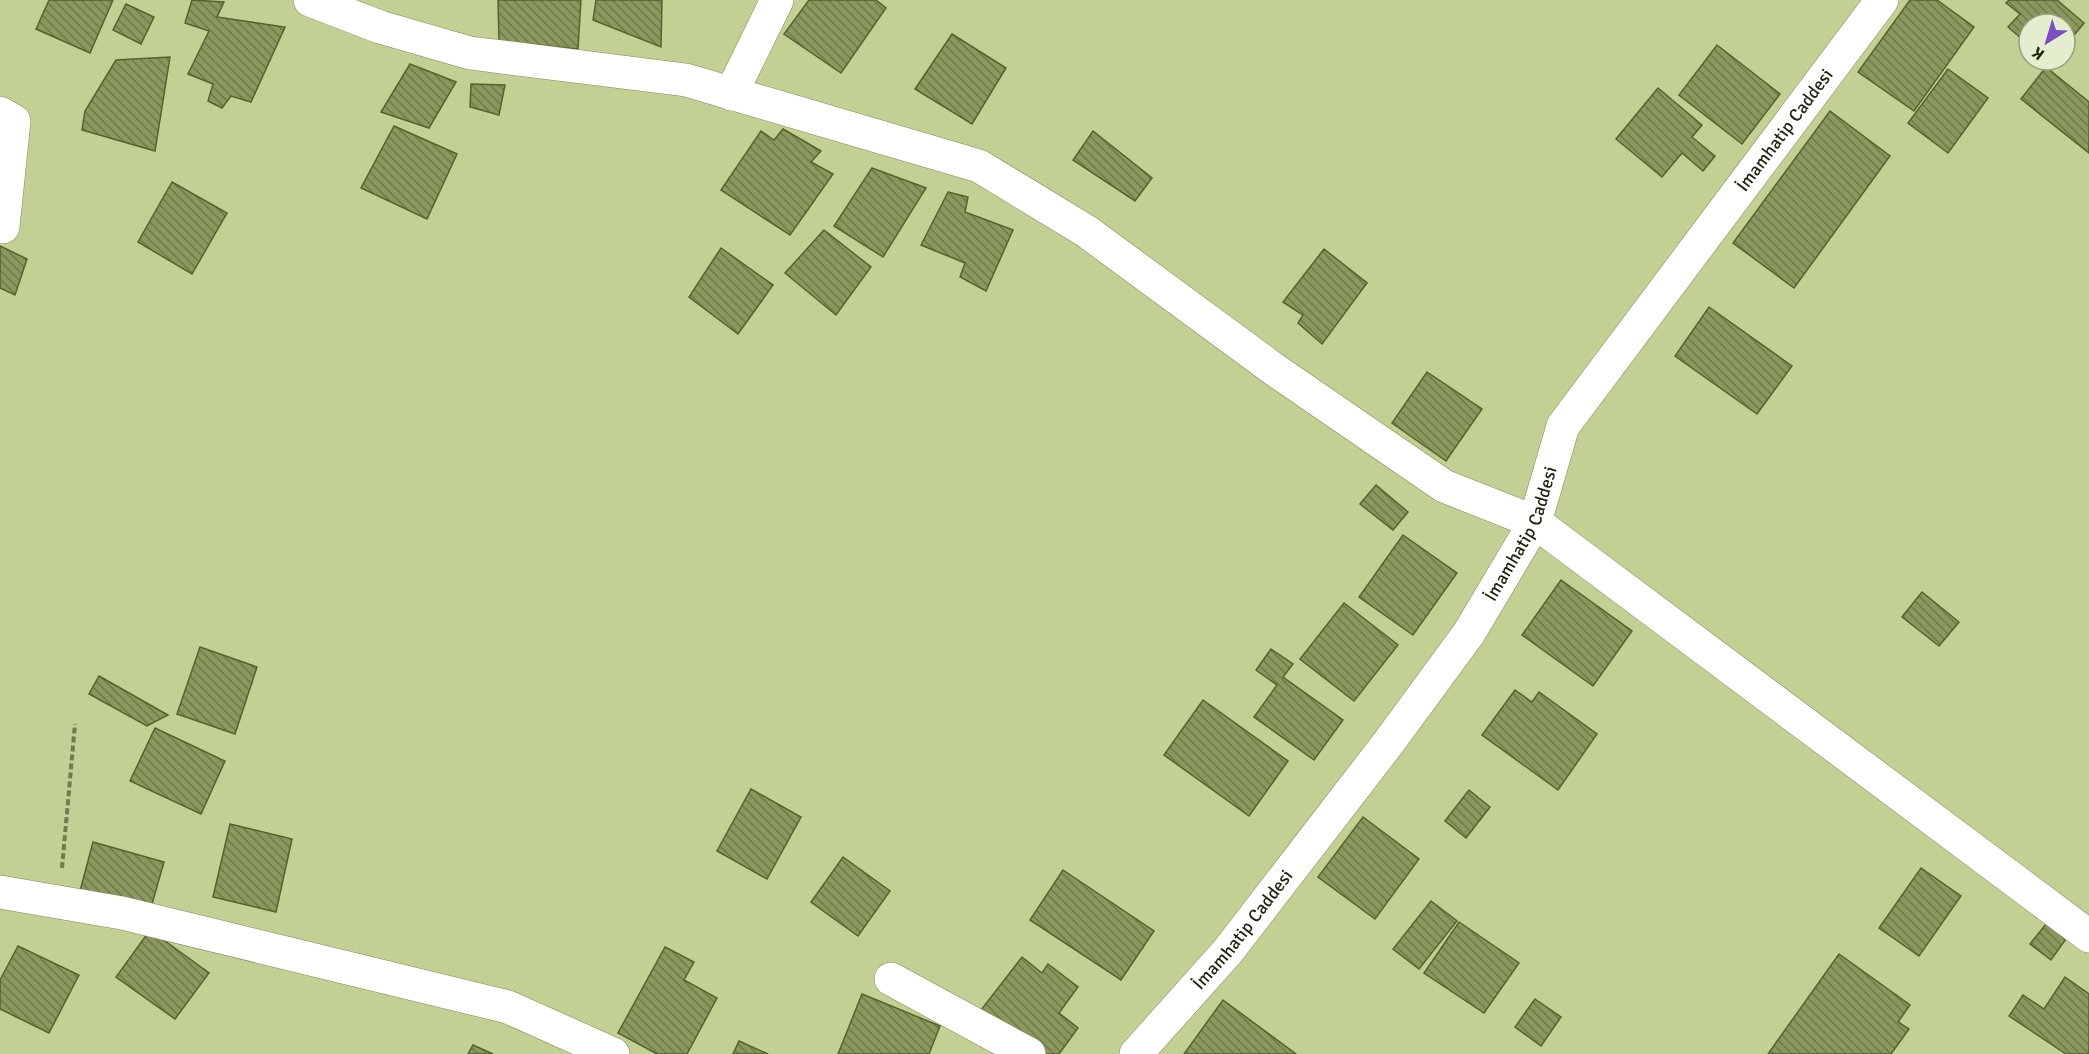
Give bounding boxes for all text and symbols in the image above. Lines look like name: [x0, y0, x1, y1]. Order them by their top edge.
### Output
north arrow: [2017, 12, 2077, 72]
text: K: [2029, 42, 2049, 64]
street label: İmamhatip Caddesi: [1732, 64, 1838, 196]
street label: İmamhatip Caddesi: [1480, 464, 1562, 605]
street label: İmamhatip Caddesi: [1188, 865, 1298, 994]

